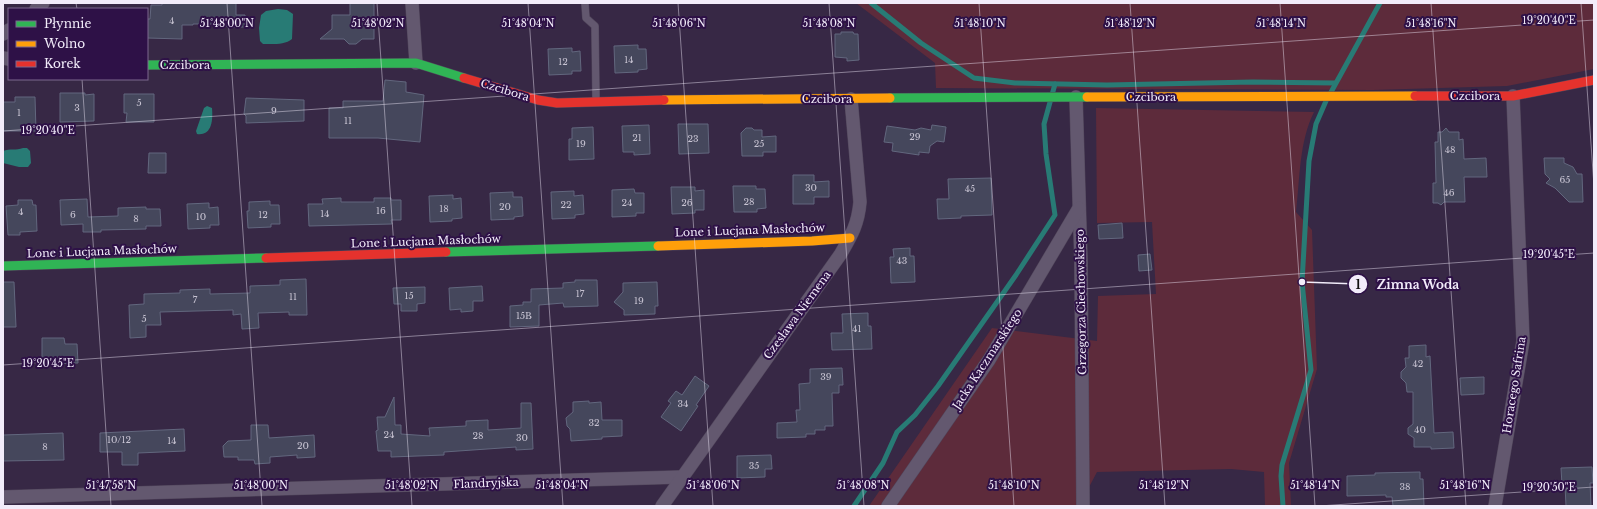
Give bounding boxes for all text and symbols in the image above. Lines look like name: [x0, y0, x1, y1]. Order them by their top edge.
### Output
legend: [8, 8, 148, 80]
text: 19°20'40"E: [1522, 14, 1576, 27]
house number: 4: [169, 15, 175, 26]
text: Płynnie: [44, 16, 91, 31]
text: 51°48'00"N: [200, 17, 254, 30]
text: 51°48'02"N: [351, 17, 405, 30]
text: 51°48'04"N: [502, 17, 554, 30]
text: 51°48'06"N: [652, 17, 706, 30]
text: 51°48'08"N: [802, 17, 856, 30]
text: 51°48'10"N: [954, 17, 1006, 30]
text: 51°48'12"N: [1105, 17, 1155, 30]
text: 51°48'14"N: [1256, 17, 1306, 30]
text: 51°48'16"N: [1406, 17, 1456, 30]
text: Wolno: [43, 36, 85, 51]
house number: 14: [624, 54, 634, 65]
text: Korek: [44, 56, 81, 71]
house number: 12: [558, 56, 568, 67]
street label: Czcibora: [160, 58, 211, 72]
street label: Czcibora: [479, 76, 532, 104]
street label: Czcibora: [1450, 89, 1501, 103]
street label: Czcibora: [1126, 90, 1177, 104]
street label: Czcibora: [802, 92, 853, 106]
house number: 5: [136, 97, 142, 108]
house number: 3: [74, 102, 80, 113]
house number: 9: [271, 105, 277, 116]
house number: 1: [17, 107, 21, 118]
house number: 11: [344, 115, 352, 126]
text: 19°20'40"E: [21, 124, 75, 137]
house number: 29: [909, 131, 921, 142]
house number: 21: [632, 132, 642, 143]
house number: 23: [687, 133, 699, 144]
house number: 19: [576, 138, 586, 149]
house number: 25: [754, 138, 764, 149]
house number: 48: [1445, 144, 1455, 155]
house number: 65: [1560, 174, 1570, 185]
house number: 30: [805, 182, 817, 193]
house number: 45: [965, 183, 975, 194]
house number: 46: [1443, 187, 1455, 198]
house number: 28: [744, 196, 755, 207]
house number: 24: [622, 197, 632, 208]
house number: 26: [681, 197, 693, 208]
house number: 22: [560, 199, 572, 210]
house number: 20: [499, 201, 511, 212]
house number: 18: [439, 203, 449, 214]
house number: 16: [376, 205, 386, 216]
house number: 4: [18, 206, 24, 217]
house number: 14: [320, 208, 330, 219]
house number: 6: [70, 209, 76, 220]
house number: 12: [258, 209, 268, 220]
house number: 10: [196, 211, 206, 222]
house number: 8: [133, 213, 139, 224]
street label: Lone i Lucjana Masłochów: [675, 220, 826, 240]
street label: Grzegorza Ciechowskiego: [1073, 229, 1089, 375]
street label: Lone i Lucjana Masłochów: [351, 231, 502, 251]
street label: Lone i Lucjana Masłochów: [27, 241, 178, 261]
text: 19°20'45"E: [1523, 248, 1575, 261]
house number: 43: [897, 255, 907, 266]
street label: Czesława Niemena: [760, 267, 834, 362]
callout: Zimna Woda: [1348, 272, 1467, 296]
text: 1: [1355, 277, 1361, 292]
text: Zimna Woda: [1377, 277, 1459, 292]
house number: 17: [576, 288, 585, 299]
house number: 15: [404, 290, 414, 301]
house number: 11: [289, 291, 297, 302]
house number: 7: [193, 294, 198, 305]
house number: 19: [634, 295, 644, 306]
street label: Jacka Kaczmarskiego: [948, 306, 1025, 414]
house number: 15B: [516, 310, 532, 321]
house number: 5: [141, 313, 147, 324]
house number: 41: [852, 323, 862, 334]
street label: Horacego Safrina: [1499, 335, 1529, 434]
text: 19°20'45"E: [22, 357, 74, 370]
house number: 42: [1413, 358, 1423, 369]
house number: 39: [820, 371, 832, 382]
house number: 34: [678, 398, 688, 409]
house number: 32: [588, 417, 600, 428]
house number: 40: [1414, 424, 1426, 435]
house number: 24: [384, 429, 394, 440]
house number: 28: [473, 430, 484, 441]
house number: 30: [516, 432, 528, 443]
house number: 10/12: [107, 434, 131, 445]
house number: 14: [167, 435, 177, 446]
house number: 20: [297, 440, 309, 451]
house number: 8: [42, 441, 48, 452]
house number: 35: [749, 460, 759, 471]
street label: Flandryjska: [453, 475, 520, 491]
text: 51°47'58"N: [86, 479, 136, 492]
text: 51°48'00"N: [234, 479, 288, 492]
text: 51°48'02"N: [385, 479, 439, 492]
text: 51°48'04"N: [536, 479, 588, 492]
text: 51°48'06"N: [686, 479, 740, 492]
text: 51°48'08"N: [836, 479, 890, 492]
text: 51°48'10"N: [988, 479, 1040, 492]
text: 51°48'12"N: [1139, 479, 1189, 492]
text: 51°48'14"N: [1290, 479, 1340, 492]
text: 51°48'16"N: [1440, 479, 1490, 492]
house number: 38: [1400, 481, 1411, 492]
text: 19°20'50"E: [1522, 481, 1576, 494]

